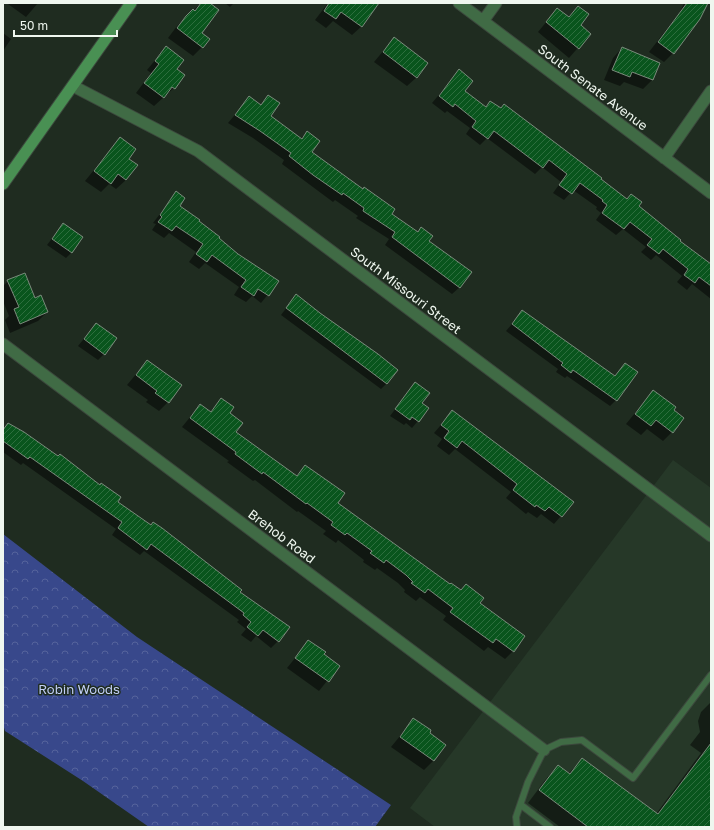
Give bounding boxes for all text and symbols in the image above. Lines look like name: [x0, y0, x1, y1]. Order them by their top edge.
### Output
scale bar: [14, 12, 117, 38]
text: 50 m: [20, 18, 48, 33]
street label: South Senate Avenue: [535, 40, 651, 134]
street label: South Missouri Street: [347, 243, 465, 337]
street label: Brehob Road: [245, 506, 319, 566]
park label: Robin Woods: [38, 681, 120, 697]

